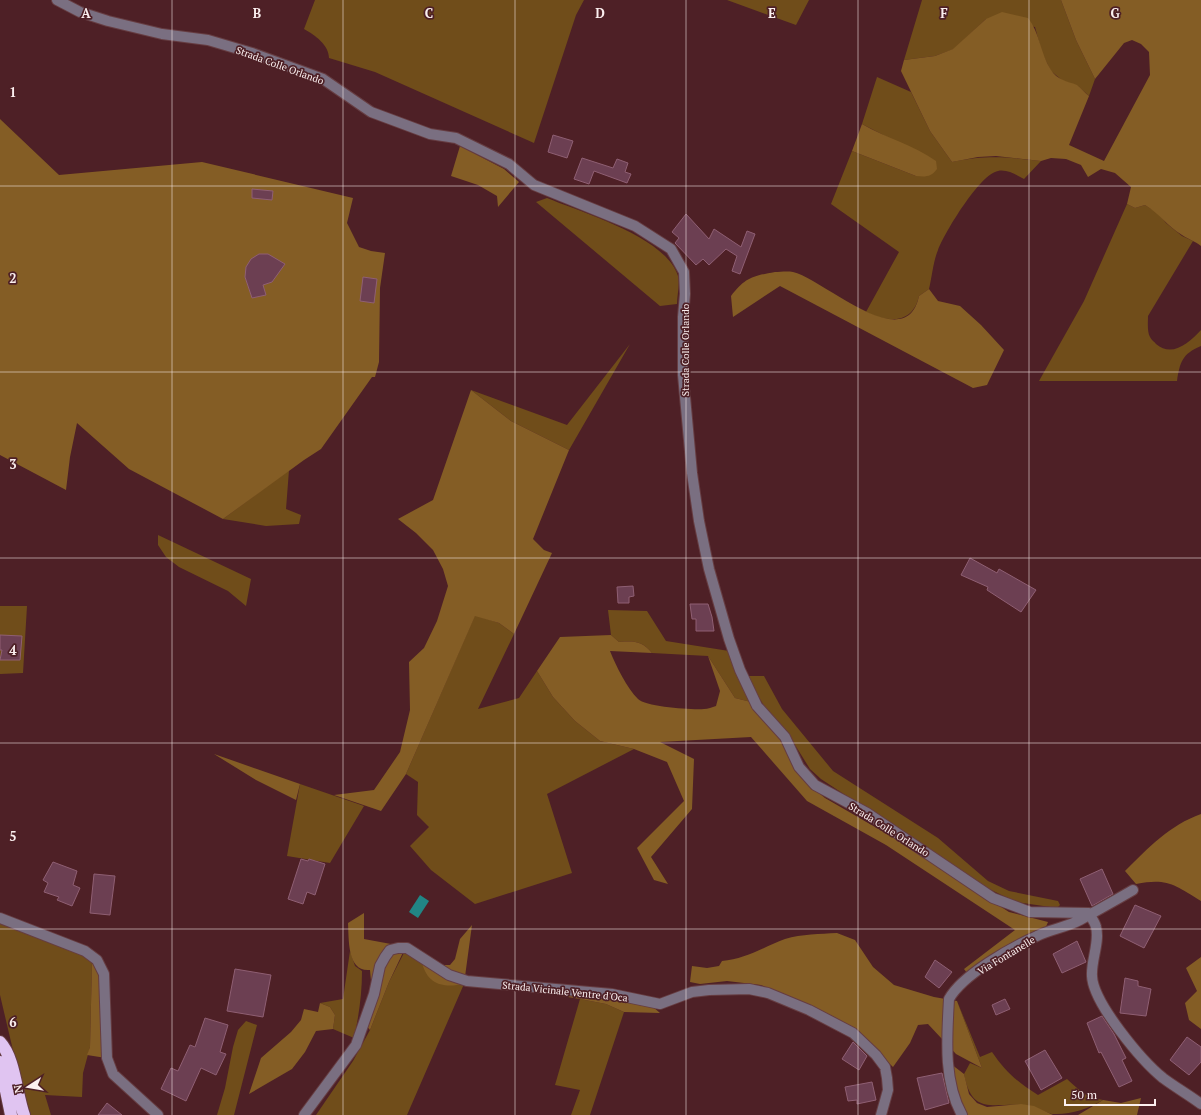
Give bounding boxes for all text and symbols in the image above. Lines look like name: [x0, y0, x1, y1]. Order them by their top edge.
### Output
text: A: [81, 4, 91, 22]
text: B: [253, 4, 261, 22]
text: C: [425, 4, 433, 22]
text: D: [595, 4, 605, 22]
text: E: [768, 4, 776, 22]
text: F: [940, 4, 948, 22]
text: G: [1110, 4, 1120, 22]
street label: Strada Colle Orlando: [234, 44, 326, 88]
text: 1: [9, 83, 17, 101]
text: 2: [9, 269, 17, 287]
street label: Strada Colle Orlando: [679, 303, 692, 396]
text: 3: [9, 455, 17, 473]
text: 4: [9, 641, 17, 659]
street label: Strada Colle Orlando: [846, 799, 932, 860]
text: 5: [9, 827, 17, 845]
street label: Via Fontanelle: [975, 933, 1037, 978]
street label: Strada Vicinale Ventre d'Oca: [502, 978, 628, 1005]
text: 6: [9, 1013, 17, 1031]
north arrow: [8, 1067, 48, 1107]
scale bar: [1065, 1081, 1155, 1107]
text: N: [10, 1083, 26, 1095]
text: 50 m: [1071, 1087, 1098, 1102]

